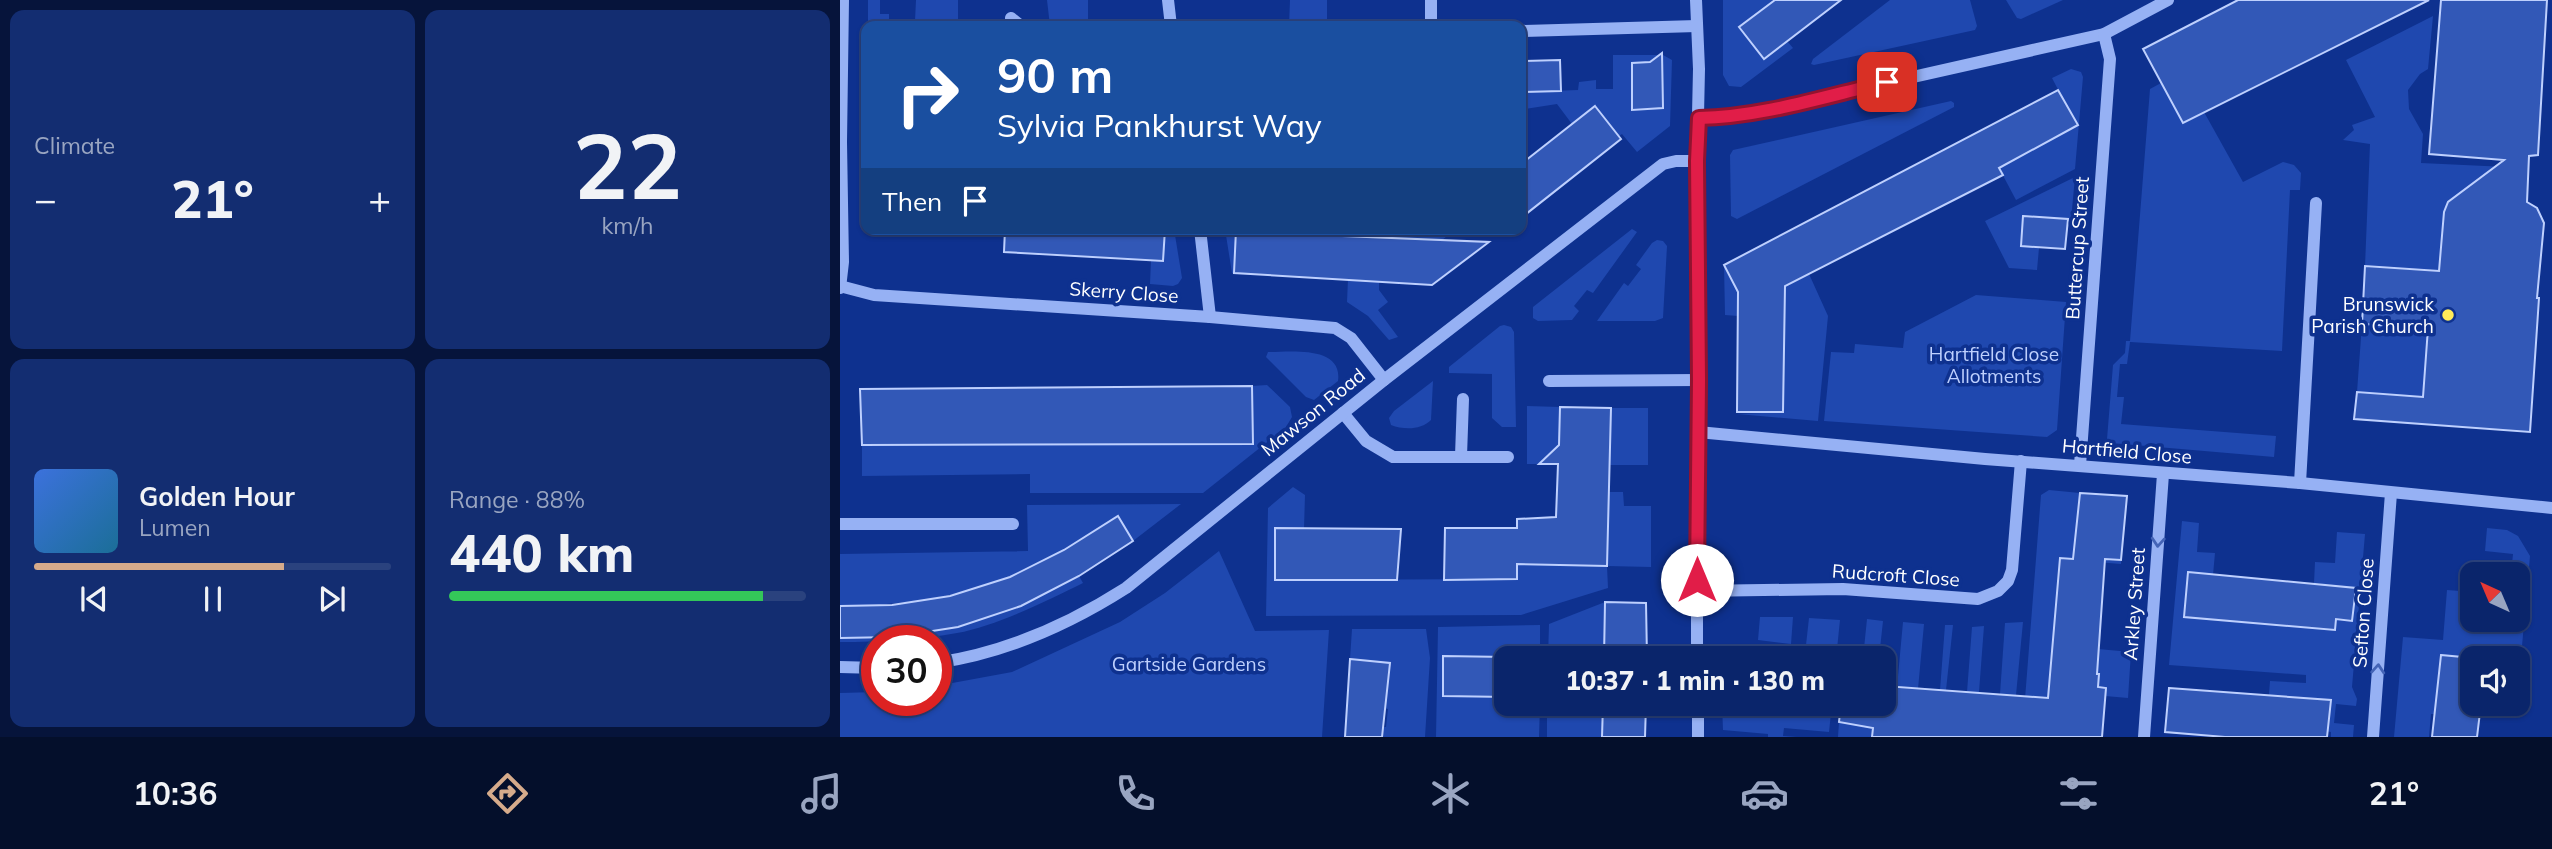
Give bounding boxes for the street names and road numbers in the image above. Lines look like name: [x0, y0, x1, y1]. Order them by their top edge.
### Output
street label: Buttercup Street: [2060, 175, 2094, 320]
street label: Skerry Close: [1069, 276, 1179, 308]
street label: Mawson Road: [1256, 363, 1370, 461]
street label: Hartfield Close: [2061, 433, 2193, 469]
street label: Arkley Street: [2118, 546, 2150, 661]
street label: Sefton Close: [2347, 557, 2379, 669]
street label: Rudcroft Close: [1831, 559, 1961, 591]

